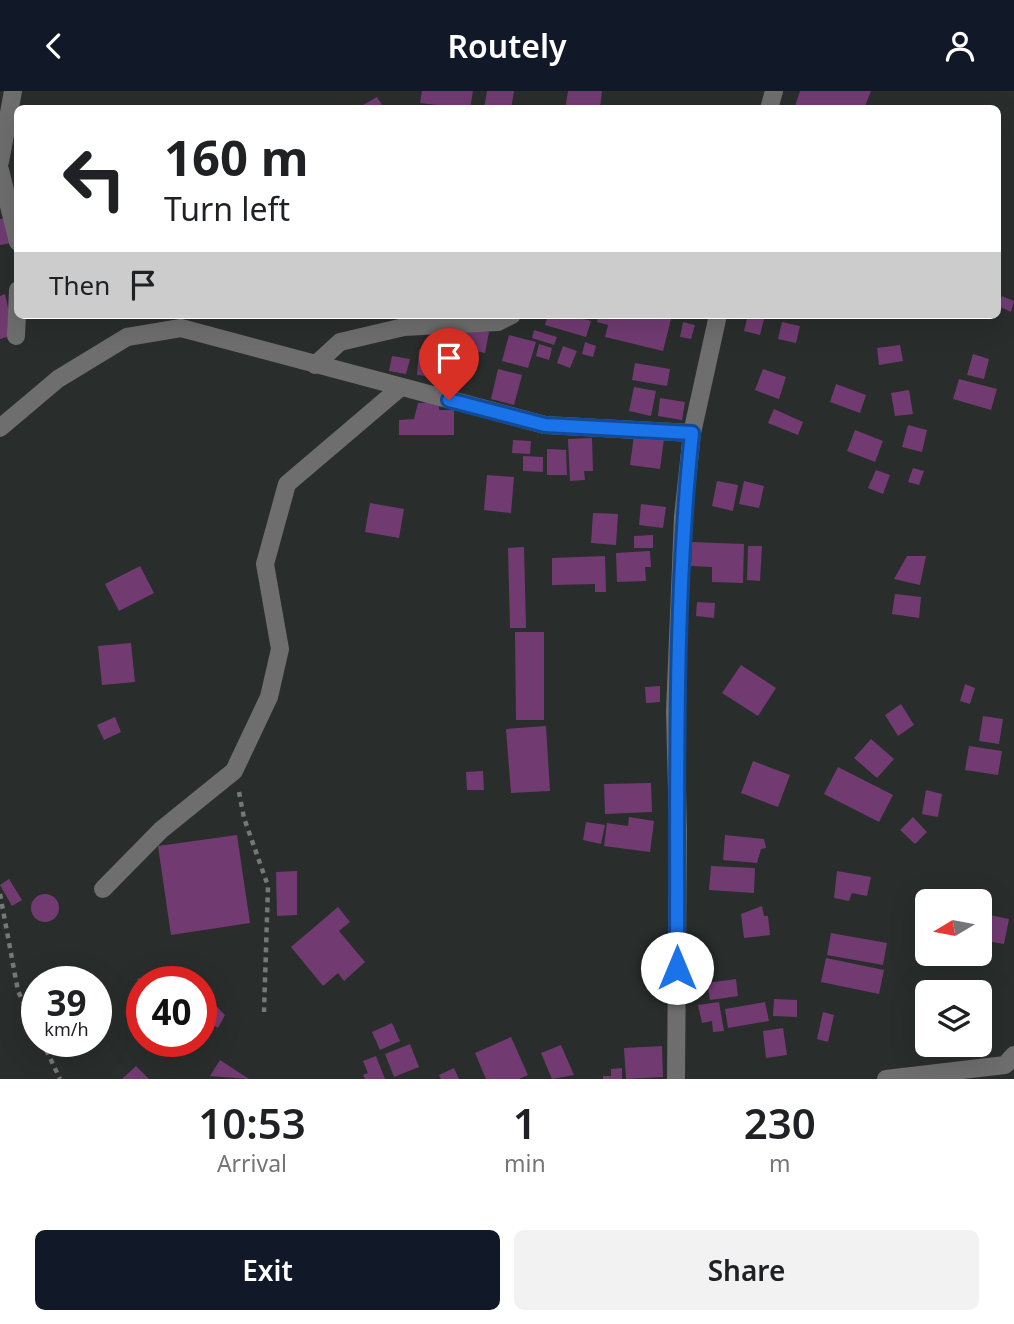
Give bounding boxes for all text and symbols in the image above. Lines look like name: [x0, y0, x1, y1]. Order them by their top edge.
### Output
text: Routely: [447, 24, 567, 67]
icon: back: [35, 27, 73, 65]
icon: person: [941, 27, 979, 65]
text: 160 m: [164, 124, 309, 190]
icon: left: [49, 133, 140, 224]
text: Turn left: [164, 187, 290, 230]
icon: arrive: [124, 266, 162, 304]
text: Then: [49, 267, 110, 303]
pin: [419, 328, 479, 400]
icon: arrive: [430, 339, 468, 377]
north arrow: [915, 889, 992, 966]
map controls: [915, 889, 992, 1057]
position arrow: [640, 931, 714, 1005]
speed limit sign: 40: [126, 966, 217, 1057]
text: 39: [46, 979, 87, 1026]
button: layers: [915, 980, 992, 1057]
text: km/h: [44, 1017, 89, 1041]
text: 10:53: [198, 1094, 306, 1151]
text: 1: [513, 1094, 537, 1151]
text: 230: [744, 1094, 816, 1151]
text: Arrival: [217, 1147, 287, 1179]
text: min: [504, 1147, 546, 1179]
text: m: [769, 1147, 791, 1179]
button: Exit: [35, 1230, 500, 1310]
button: Share: [514, 1230, 979, 1310]

